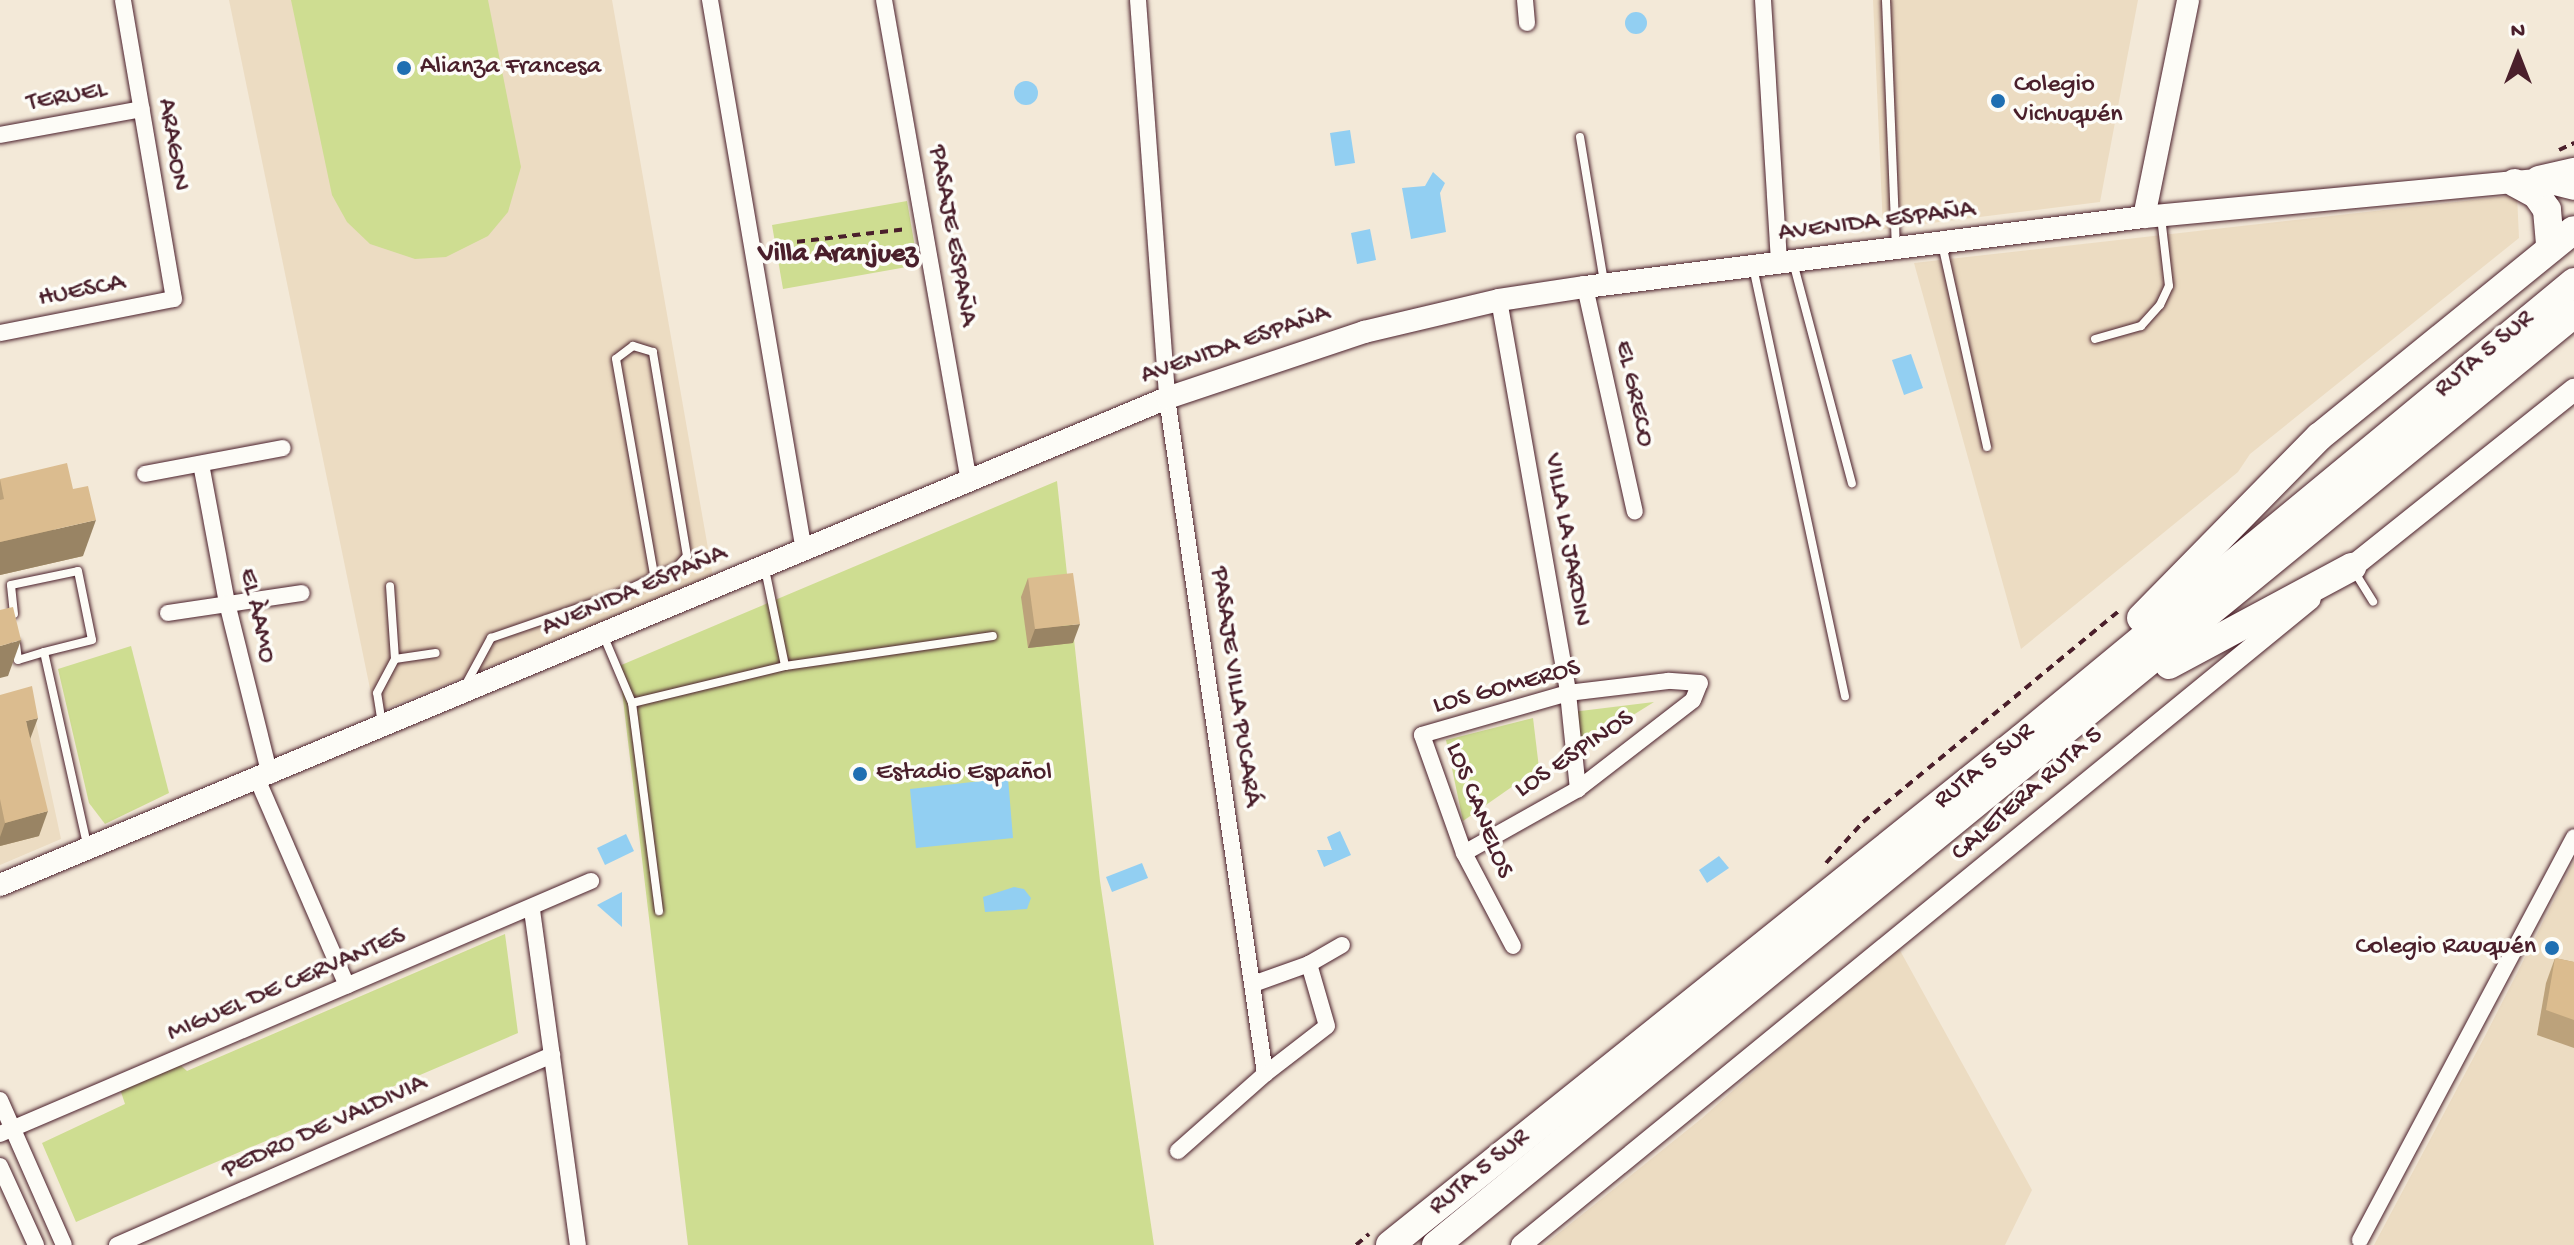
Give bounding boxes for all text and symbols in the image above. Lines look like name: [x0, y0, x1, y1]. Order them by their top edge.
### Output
north arrow: [2478, 16, 2558, 96]
text: N: [2511, 19, 2525, 45]
place label: Alianza Francesa: [420, 52, 601, 84]
marker: Alianza Francesa: [395, 59, 413, 77]
place label: Colegio Vichuquén: [2014, 70, 2123, 132]
street label: TERUEL: [25, 76, 109, 120]
marker: Colegio Vichuquén: [1989, 92, 2007, 110]
street label: ARAGON: [149, 96, 195, 194]
street label: PASAJE ESPAÑA: [920, 143, 982, 329]
street label: AVENIDA ESPAÑA: [1777, 195, 1977, 251]
district label: Villa Aranjuez: [758, 238, 918, 272]
street label: HUESCA: [36, 268, 128, 316]
street label: AVENIDA ESPAÑA: [1137, 299, 1335, 393]
street label: RUTA 5 SUR: [2429, 304, 2541, 406]
street label: EL GRECO: [1606, 338, 1660, 450]
street label: VILLA LA JARDIN: [1535, 451, 1597, 629]
street label: AVENIDA ESPAÑA: [538, 539, 732, 645]
street label: PASAJE VILLA PUCARÁ: [1202, 565, 1266, 809]
street label: EL ÀAMO: [230, 566, 282, 666]
street label: LOS GOMEROS: [1430, 653, 1584, 723]
street label: LOS ESPINOS: [1510, 704, 1640, 806]
street label: RUTA 5 SUR: [1928, 717, 2042, 817]
street label: CALETERA RUTA 5: [1946, 721, 2110, 869]
street label: LOS CANELOS: [1437, 739, 1519, 883]
place label: Estadio Español: [876, 758, 1052, 790]
marker: Estadio Español: [851, 765, 869, 783]
street label: MIGUEL DE CERVANTES: [163, 922, 411, 1050]
place label: Colegio Rauquén: [2355, 932, 2536, 964]
marker: Colegio Rauquén: [2543, 939, 2561, 957]
street label: PEDRO DE VALDIVIA: [218, 1069, 432, 1187]
street label: RUTA 5 SUR: [1423, 1123, 1537, 1223]

